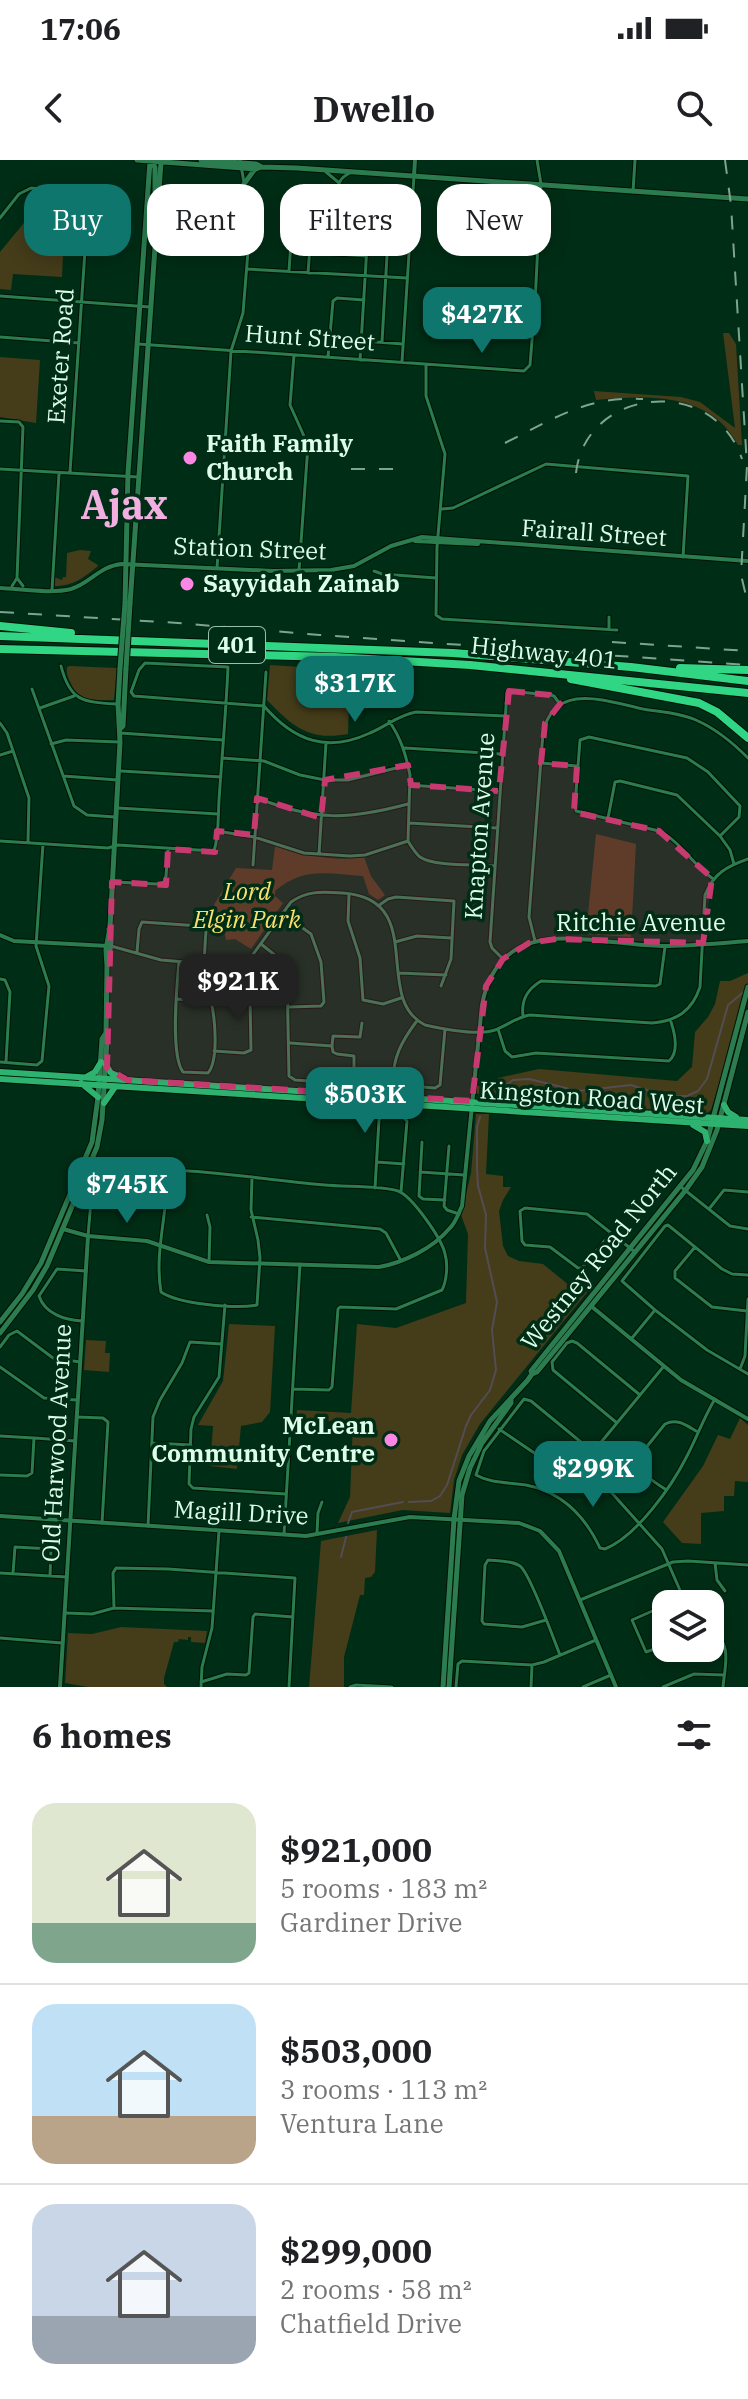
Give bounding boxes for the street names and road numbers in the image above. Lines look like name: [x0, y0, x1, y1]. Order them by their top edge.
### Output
street label: Exeter Road: [39, 287, 81, 425]
street label: Hunt Street: [244, 316, 376, 358]
street label: Fairall Street: [520, 511, 668, 553]
street label: Station Street: [173, 529, 327, 567]
road number: 401: [209, 627, 265, 663]
street label: Highway 401: [469, 628, 619, 676]
street label: Knapton Avenue: [457, 731, 501, 920]
street label: Ritchie Avenue: [556, 906, 726, 938]
street label: Kingston Road West: [479, 1073, 706, 1121]
street label: Westney Road North: [513, 1157, 683, 1356]
street label: Old Harwood Avenue: [34, 1323, 78, 1563]
street label: Magill Drive: [173, 1492, 309, 1532]

